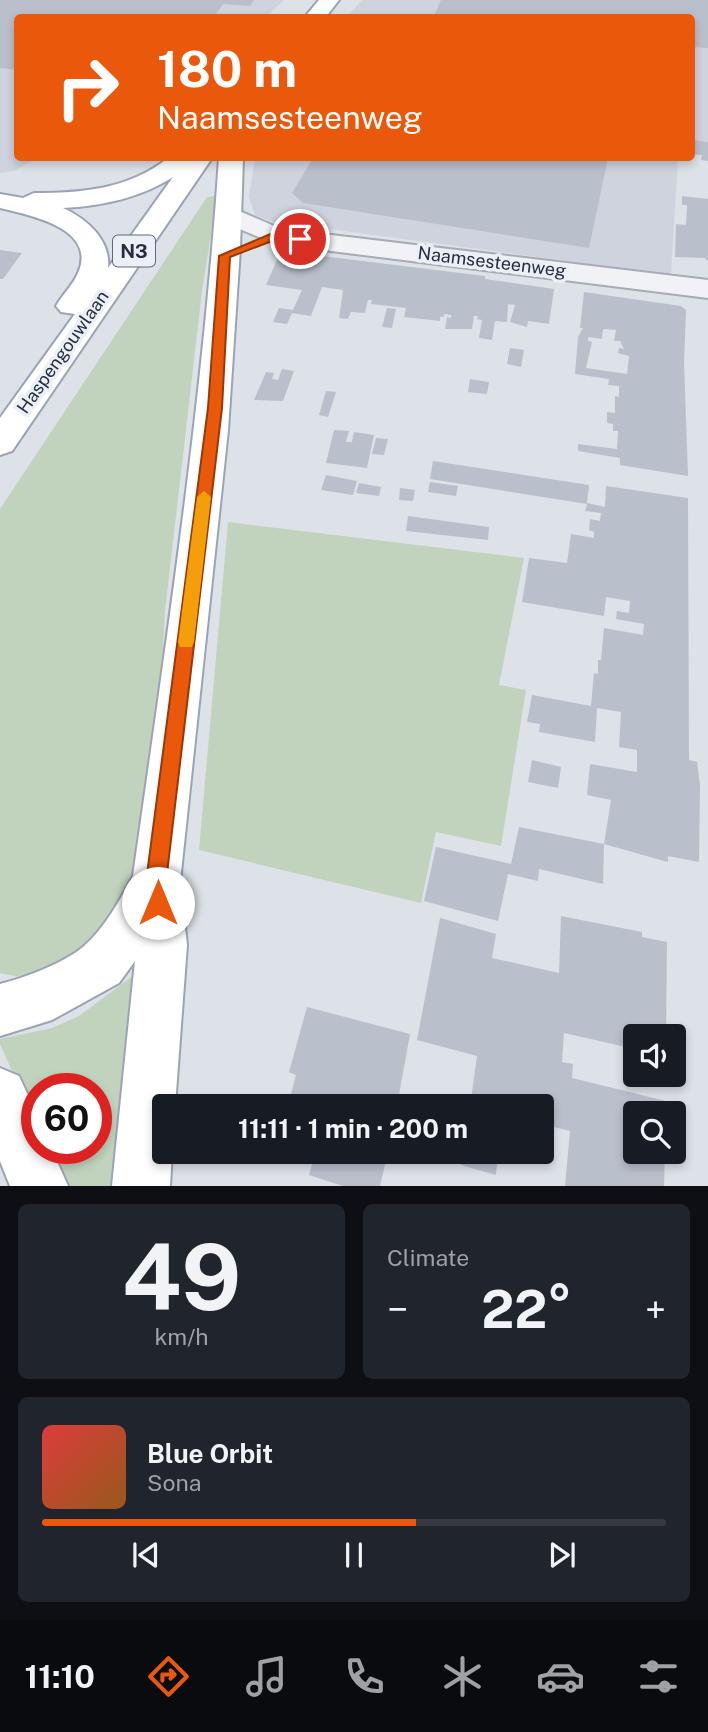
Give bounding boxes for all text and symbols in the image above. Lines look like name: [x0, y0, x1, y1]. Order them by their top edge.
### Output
text: 180 m: [157, 40, 297, 98]
icon: right: [42, 42, 133, 133]
text: Naamsesteenweg: [157, 99, 423, 136]
pin: [270, 209, 330, 269]
icon: arrive: [281, 220, 319, 258]
road number: N3: [113, 235, 155, 266]
street label: Naamsesteenweg: [417, 242, 568, 281]
street label: Haspengouwlaan: [12, 286, 113, 417]
position arrow: [121, 866, 195, 940]
map controls: [623, 1024, 686, 1164]
button: sound: [623, 1024, 686, 1087]
speed limit sign: 60: [21, 1073, 112, 1164]
button: search: [623, 1101, 686, 1164]
text: 11:11 · 1 min · 200 m: [238, 1113, 468, 1144]
text: 49: [122, 1224, 241, 1330]
text: Climate: [387, 1244, 469, 1271]
text: 22°: [481, 1279, 572, 1340]
text: −: [387, 1287, 408, 1332]
text: +: [645, 1287, 666, 1332]
text: km/h: [154, 1323, 209, 1350]
text: Blue Orbit: [147, 1438, 273, 1469]
text: Sona: [147, 1469, 201, 1496]
icon: previous: [127, 1536, 165, 1574]
icon: pause: [335, 1536, 373, 1574]
icon: next: [543, 1536, 581, 1574]
icon: directions: [144, 1652, 193, 1701]
icon: music: [242, 1652, 291, 1701]
icon: phone: [340, 1652, 389, 1701]
icon: climate: [438, 1652, 487, 1701]
icon: car: [536, 1652, 585, 1701]
icon: filters: [634, 1652, 683, 1701]
text: 11:10: [25, 1658, 95, 1695]

